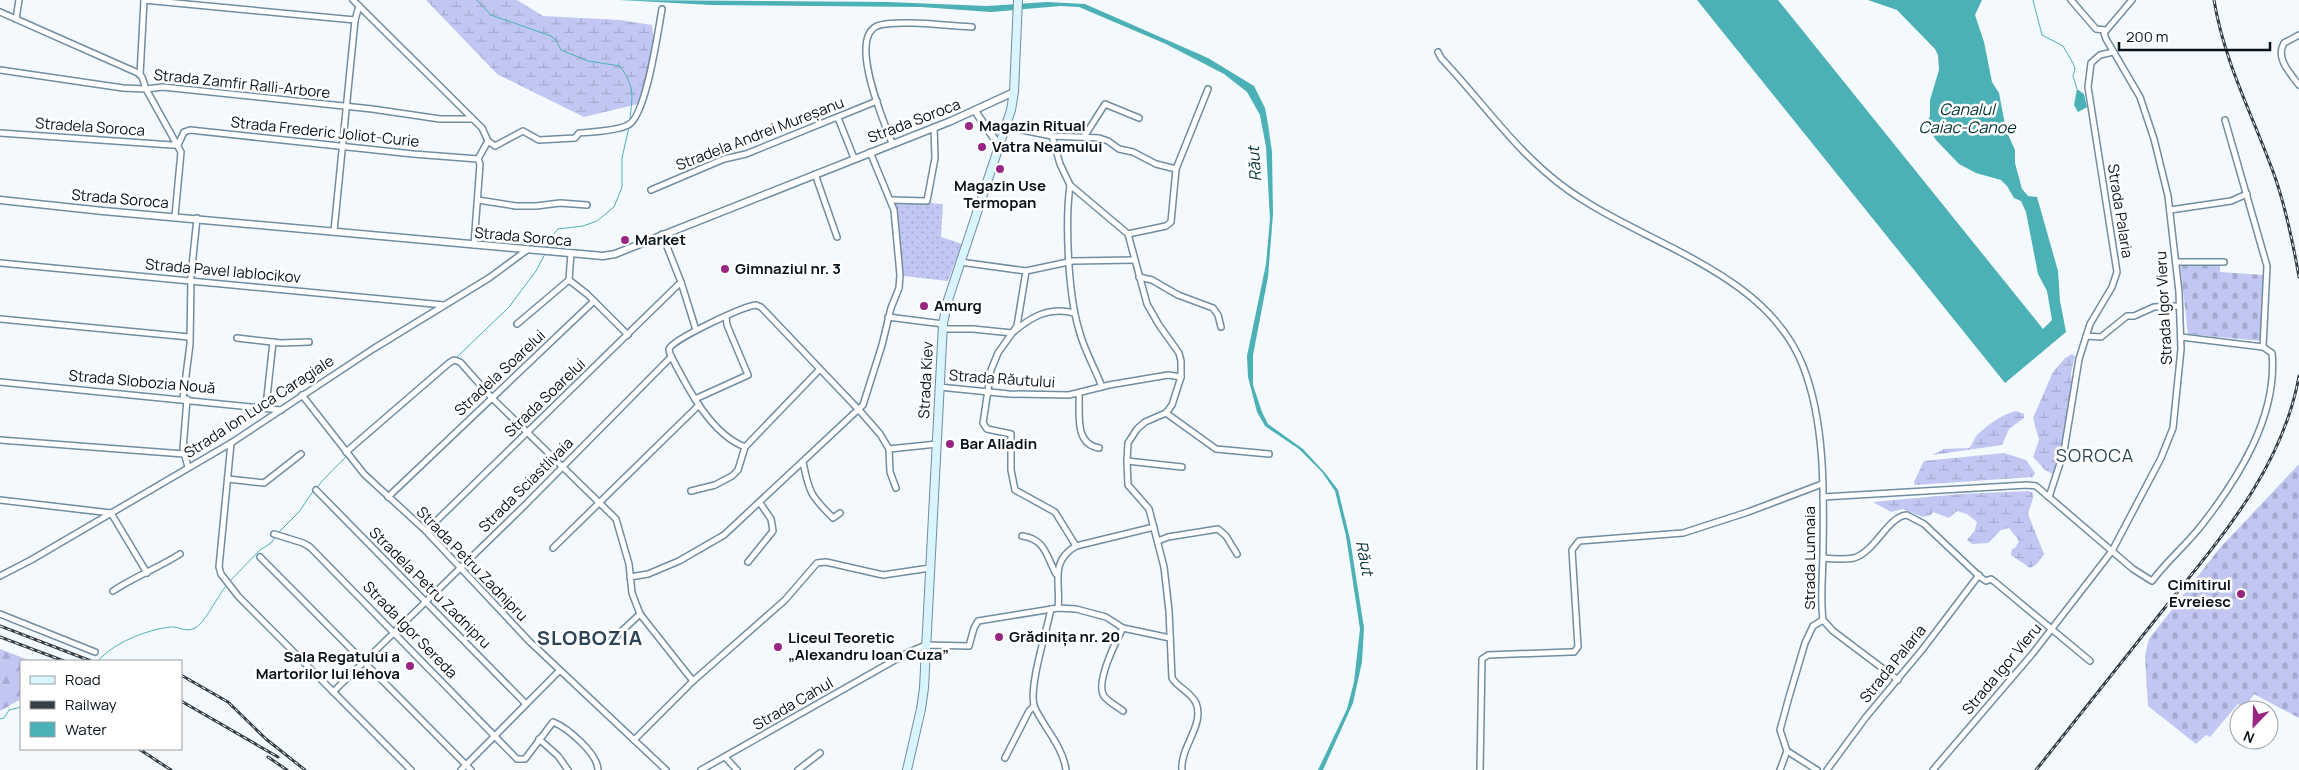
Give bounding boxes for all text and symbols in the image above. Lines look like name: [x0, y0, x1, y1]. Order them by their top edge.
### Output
scale bar: [2119, 20, 2270, 52]
text: 200 m: [2126, 26, 2169, 47]
street label: Strada Zamfir Ralli-Arbore: [153, 64, 332, 103]
street label: Stradela Andrei Mureșanu: [673, 92, 847, 175]
street label: Strada Soroca: [864, 93, 963, 148]
water label: Canalul Caiac-Canoe: [1918, 98, 2017, 138]
street label: Strada Frederic Joliot-Curie: [230, 111, 421, 152]
street label: Stradela Sorocа: [34, 112, 146, 141]
place label: Magazin Ritual: [979, 115, 1086, 136]
marker: Magazin Ritual: [963, 120, 975, 132]
place label: Vatra Neamului: [992, 136, 1102, 157]
marker: Vatra Neamului: [976, 141, 988, 153]
water label: Răut: [1242, 144, 1266, 182]
street label: Strada Palaria: [2103, 162, 2138, 260]
marker: Magazin Use Termopan: [994, 163, 1006, 175]
place label: Magazin Use Termopan: [954, 175, 1046, 213]
street label: Strada Soroca: [70, 184, 170, 213]
street label: Strada Soroca: [473, 222, 573, 251]
place label: Market: [635, 229, 686, 250]
marker: Market: [619, 234, 631, 246]
street label: Strada Igor Vieru: [2150, 251, 2177, 365]
street label: Strada Pavel Iablocikov: [144, 253, 302, 288]
place label: Gimnaziul nr. 3: [735, 258, 841, 279]
marker: Gimnaziul nr. 3: [719, 263, 731, 275]
place label: Amurg: [934, 295, 982, 316]
marker: Amurg: [918, 300, 930, 312]
street label: Stradela Soarelui: [450, 325, 550, 420]
street label: Strada Kiev: [913, 340, 938, 419]
street label: Strada Ion Luca Caragiale: [180, 350, 338, 463]
street label: Strada Soarelui: [499, 354, 590, 442]
street label: Strada Răutului: [948, 364, 1056, 393]
street label: Strada Slobozia Nouă: [68, 365, 216, 398]
street label: Strada Sciastlivaia: [474, 433, 578, 537]
place label: Bar Alladin: [960, 433, 1037, 454]
marker: Bar Alladin: [944, 438, 956, 450]
district label: SOROCA: [2056, 443, 2134, 467]
street label: Strada Petru Zadnipru: [412, 502, 533, 626]
street label: Strada Lunnaia: [1799, 506, 1820, 610]
street label: Stradela Petru Zadnipru: [365, 522, 496, 653]
water label: Răut: [1351, 539, 1379, 579]
place label: Cimitirul Evreiesc: [2168, 574, 2231, 612]
street label: Strada Igor Sereda: [358, 576, 462, 683]
marker: Cimitirul Evreiesc: [2235, 588, 2247, 600]
street label: Strada Igor Vieru: [1957, 618, 2046, 719]
street label: Strada Palaria: [1855, 620, 1931, 707]
district label: SLOBOZIA: [537, 624, 643, 651]
place label: Grădinița nr. 20: [1009, 626, 1120, 647]
place label: Liceul Teoretic „Alexandru Ioan Cuza”: [788, 627, 949, 665]
marker: Grădinița nr. 20: [993, 631, 1005, 643]
marker: Liceul Teoretic „Alexandru Ioan Cuza”: [772, 641, 784, 653]
place label: Sala Regatului a Martorilor lui Iehova: [256, 646, 400, 684]
legend: [20, 660, 182, 750]
marker: Sala Regatului a Martorilor lui Iehova: [404, 660, 416, 672]
text: Road: [65, 669, 101, 690]
street label: Strada Cahul: [749, 672, 837, 735]
text: Railway: [65, 694, 117, 715]
north arrow: [2229, 700, 2279, 750]
text: Water: [65, 719, 107, 740]
text: N: [2240, 727, 2257, 748]

